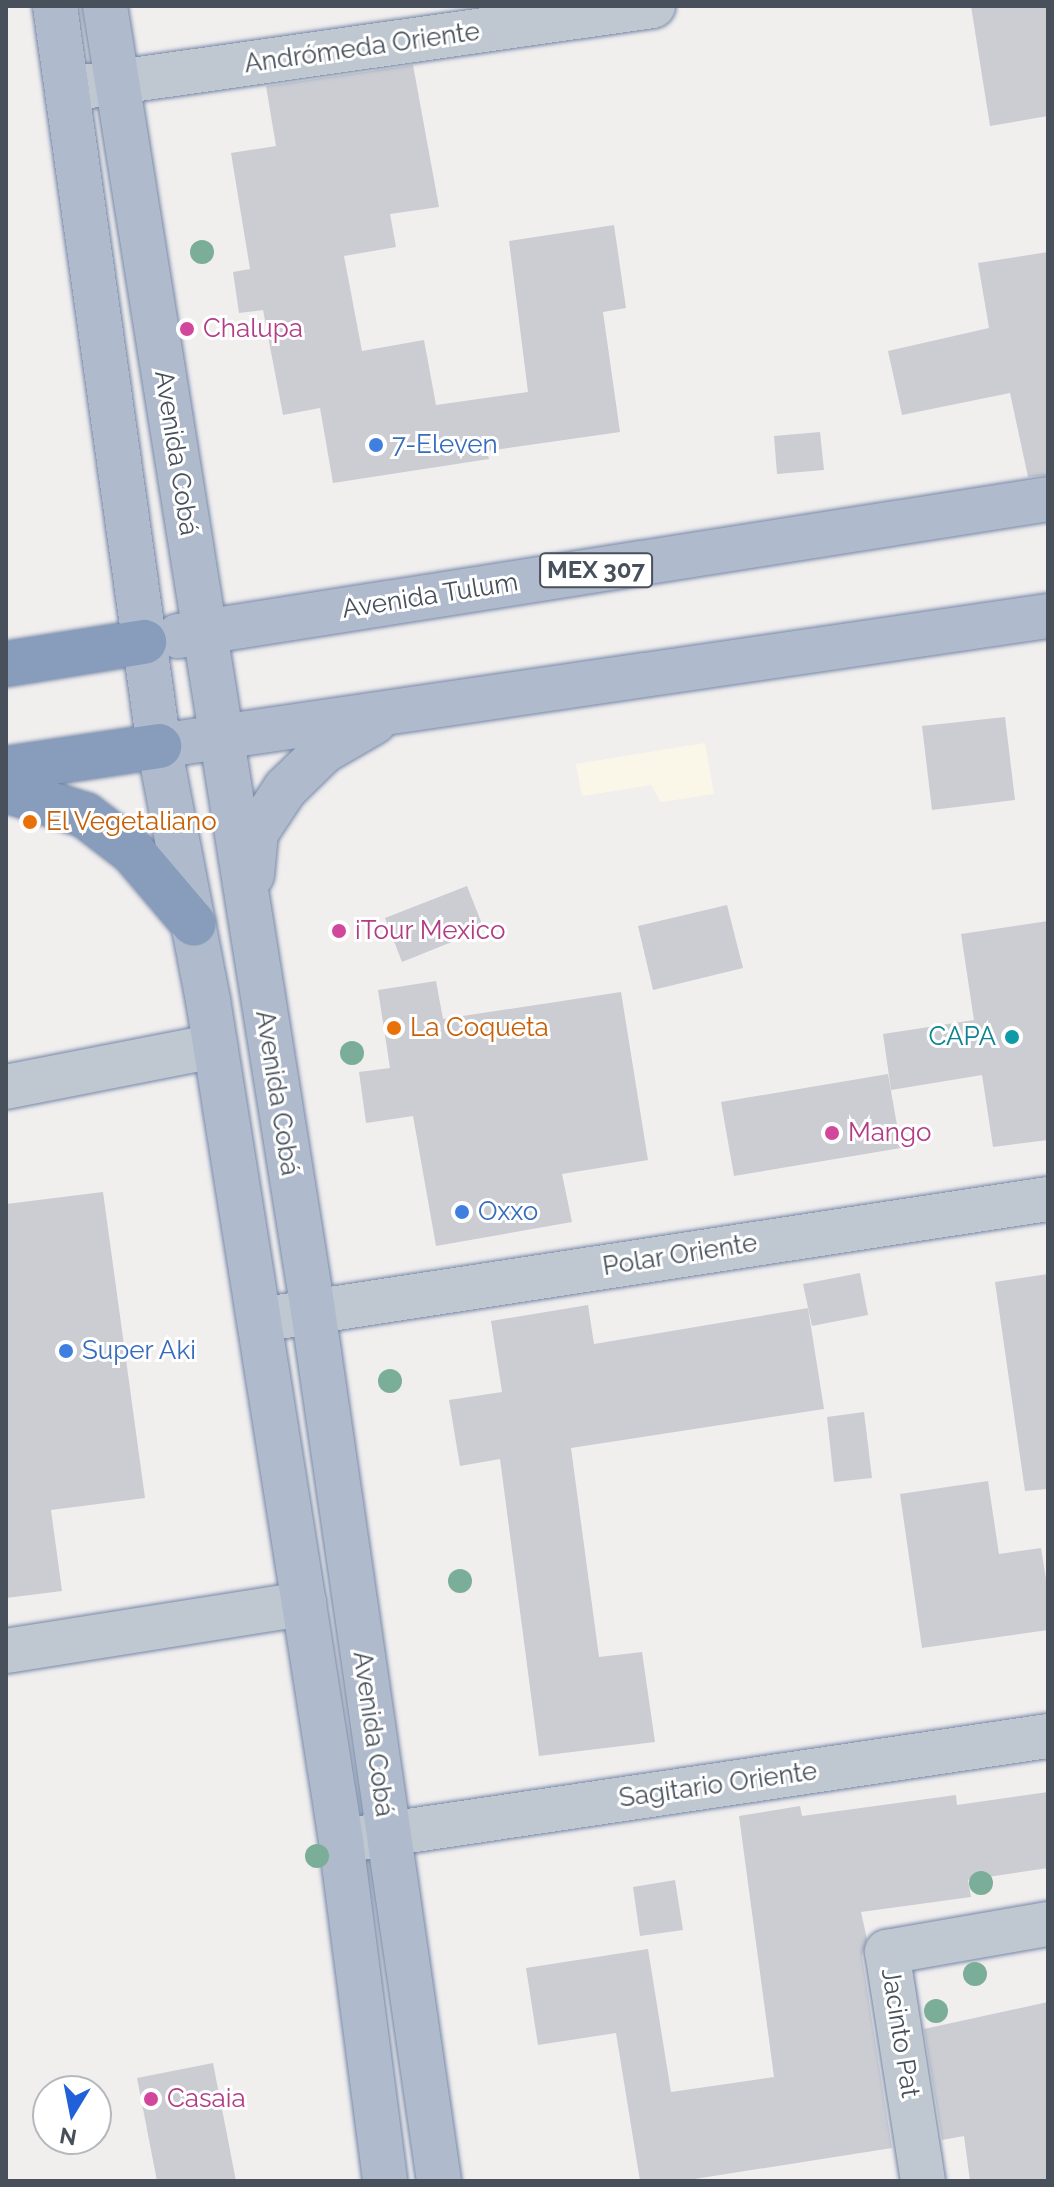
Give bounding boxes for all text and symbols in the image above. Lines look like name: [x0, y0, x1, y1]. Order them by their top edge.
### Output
street label: Andrómeda Oriente: [242, 16, 482, 80]
place label: Chalupa: [203, 313, 303, 345]
marker: Chalupa: [178, 320, 196, 338]
street label: Avenida Cobá: [148, 368, 204, 538]
place label: 7-Eleven: [392, 429, 498, 461]
marker: 7-Eleven: [367, 436, 385, 454]
road number: MEX 307: [538, 550, 654, 590]
street label: Avenida Tulum: [339, 567, 521, 625]
place label: El Vegetaliano: [46, 806, 218, 838]
marker: El Vegetaliano: [21, 813, 39, 831]
place label: iTour Mexico: [355, 915, 506, 947]
marker: iTour Mexico: [330, 922, 348, 940]
street label: Avenida Cobá: [249, 1008, 305, 1178]
place label: La Coqueta: [410, 1012, 549, 1044]
marker: La Coqueta: [385, 1019, 403, 1037]
place label: CAPA: [928, 1021, 996, 1053]
marker: CAPA: [1003, 1028, 1021, 1046]
place label: Mango: [848, 1117, 932, 1149]
marker: Mango: [823, 1124, 841, 1142]
place label: Oxxo: [478, 1196, 538, 1228]
marker: Oxxo: [453, 1203, 471, 1221]
street label: Polar Oriente: [600, 1227, 760, 1283]
place label: Super Aki: [82, 1335, 197, 1367]
marker: Super Aki: [57, 1342, 75, 1360]
street label: Avenida Cobá: [346, 1649, 400, 1819]
street label: Sagitario Oriente: [617, 1756, 819, 1814]
street label: Jacinto Pat: [874, 1966, 926, 2100]
north arrow: [32, 2075, 112, 2155]
place label: Casaia: [167, 2083, 246, 2115]
marker: Casaia: [142, 2090, 160, 2108]
text: N: [58, 2122, 79, 2151]

